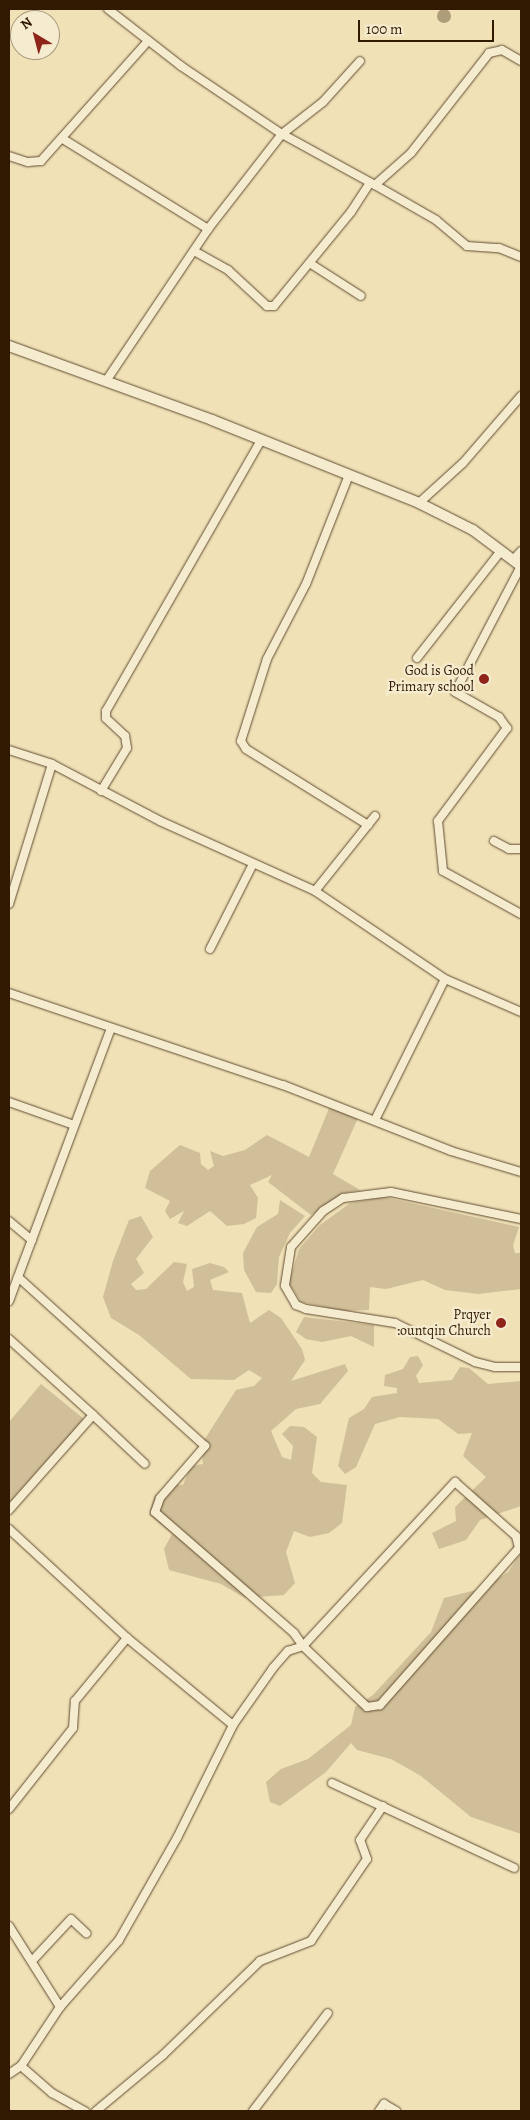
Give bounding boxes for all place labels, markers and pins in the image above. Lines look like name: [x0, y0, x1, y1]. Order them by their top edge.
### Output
place label: God is Good Primary school: [388, 663, 474, 696]
marker: God is Good Primary school: [478, 673, 490, 685]
place label: Prqyer :ountqin Church: [397, 1307, 491, 1340]
marker: Prqyer :ountqin Church: [495, 1317, 507, 1329]

